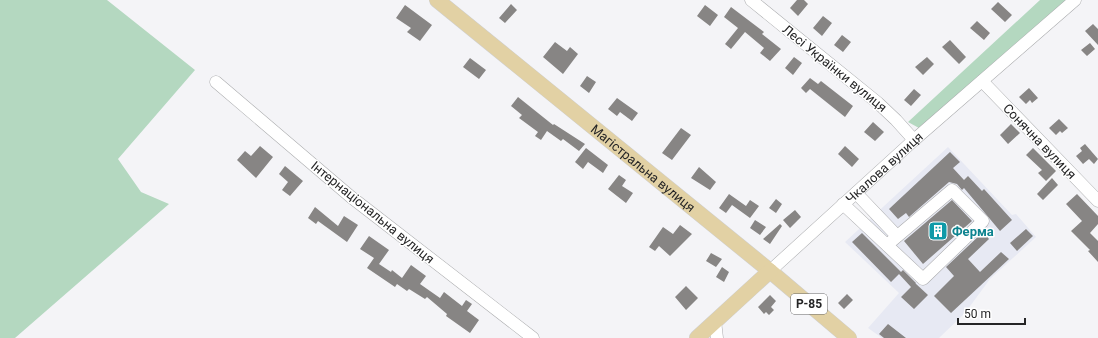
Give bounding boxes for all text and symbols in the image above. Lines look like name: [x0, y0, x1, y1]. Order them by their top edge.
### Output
street label: Лесі Українки вулиця: [779, 22, 890, 115]
street label: Сонячна вулиця: [1000, 101, 1079, 182]
street label: Магістральна вулиця: [588, 121, 698, 215]
street label: Чкалова вулиця: [843, 129, 926, 207]
street label: Інтернаціональна вулиця: [308, 158, 437, 267]
building icon: Ферма: [927, 220, 949, 242]
place label: Ферма: [952, 224, 994, 239]
road number: Р-85: [791, 294, 827, 314]
scale bar: [958, 300, 1025, 326]
text: 50 m: [964, 307, 991, 321]

